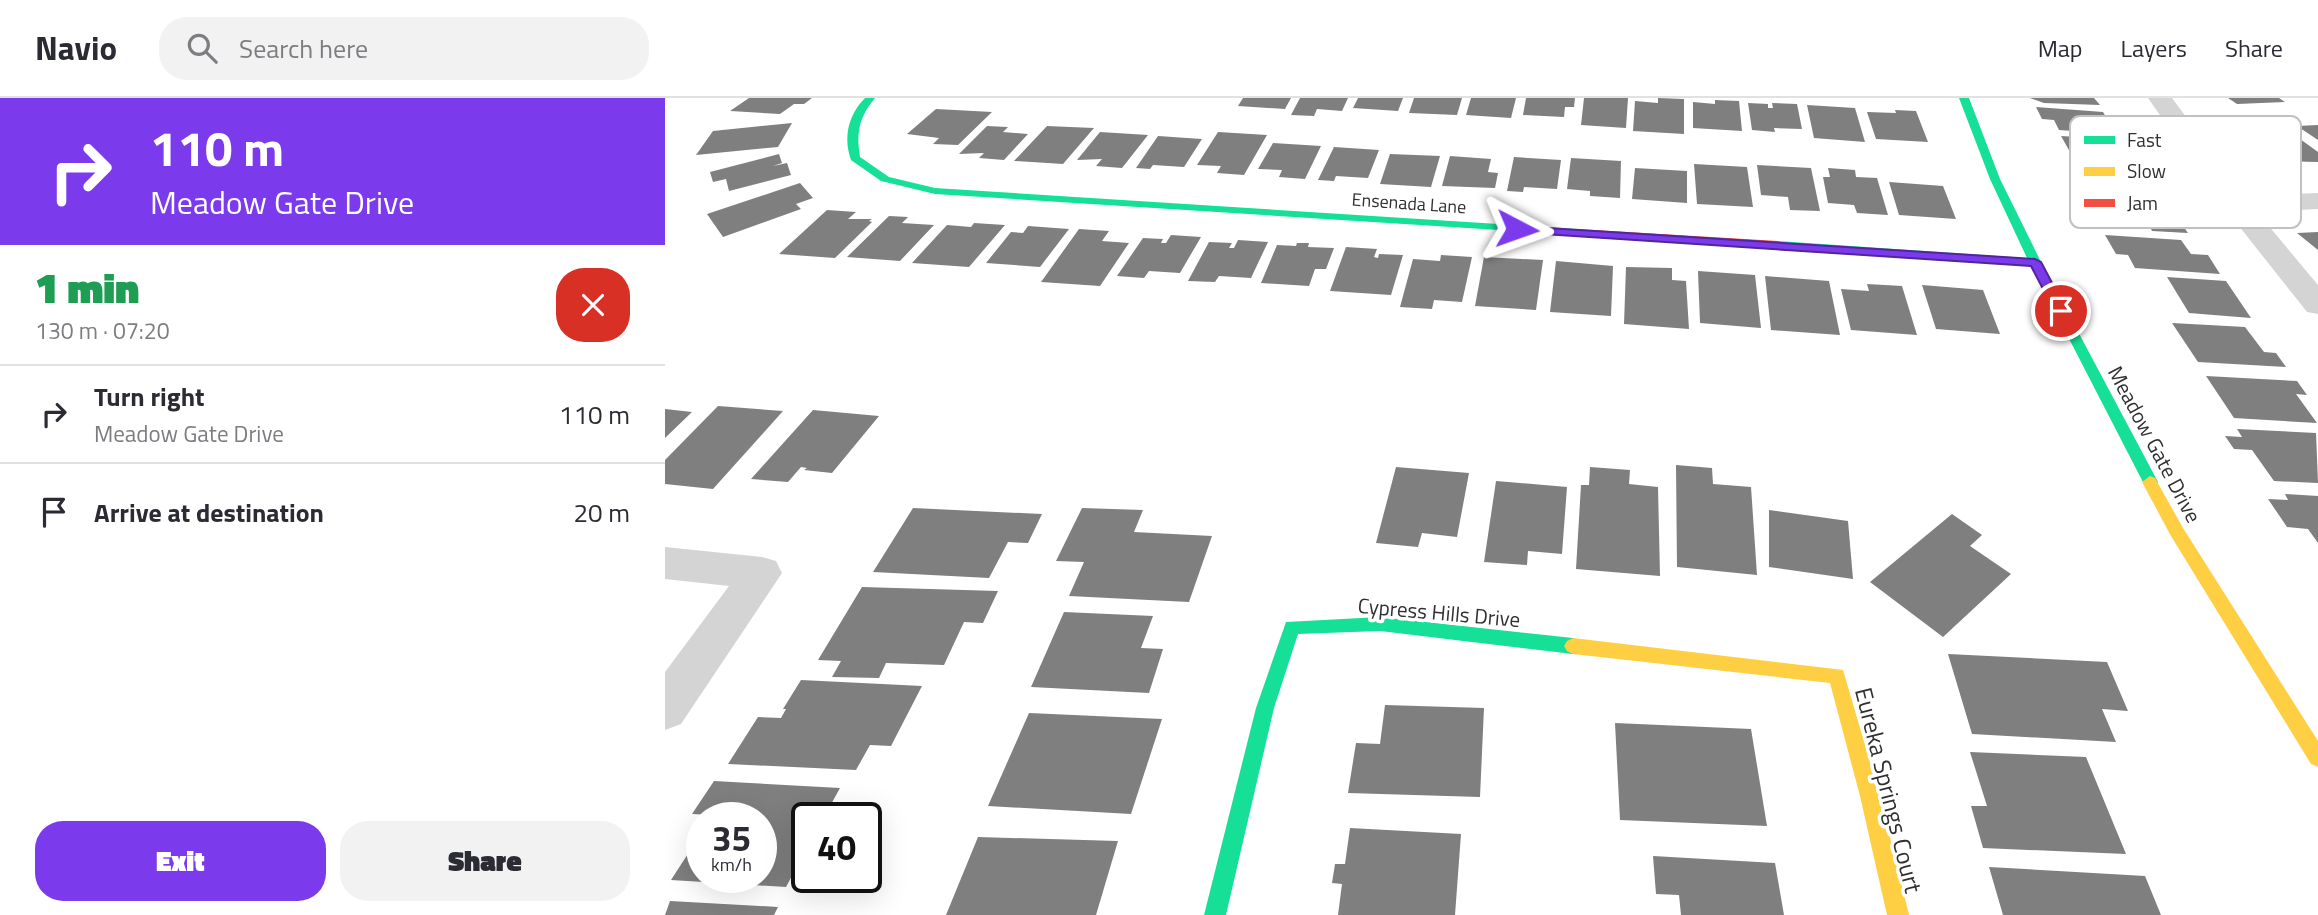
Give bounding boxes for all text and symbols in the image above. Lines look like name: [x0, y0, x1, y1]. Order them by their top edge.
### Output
search box: [159, 17, 649, 80]
text: Navio: [35, 23, 117, 73]
icon: search: [183, 29, 221, 67]
text: Search here: [239, 29, 368, 68]
text: Map: [2038, 30, 2083, 66]
text: Layers: [2121, 30, 2187, 66]
text: Share: [2225, 30, 2283, 66]
text: 110 m: [150, 110, 284, 185]
legend: [2070, 116, 2301, 228]
text: Fast: [2127, 125, 2162, 154]
icon: right: [35, 126, 126, 217]
text: Slow: [2127, 156, 2166, 185]
text: Meadow Gate Drive: [150, 178, 414, 226]
street label: Ensenada Lane: [1351, 186, 1467, 220]
text: Jam: [2127, 188, 2158, 217]
position arrow: [1480, 192, 1554, 266]
text: 1 min: [35, 255, 139, 319]
button: close: [556, 268, 630, 342]
pin: [2031, 281, 2091, 341]
icon: arrive: [2042, 292, 2080, 330]
text: 130 m · 07:20: [35, 313, 170, 348]
street label: Meadow Gate Drive: [2100, 360, 2210, 528]
text: Turn right: [94, 377, 205, 416]
icon: right: [35, 395, 73, 433]
text: 110 m: [559, 395, 630, 434]
text: Meadow Gate Drive: [94, 416, 284, 451]
icon: arrive: [35, 493, 73, 531]
text: Arrive at destination: [94, 493, 324, 532]
text: 20 m: [573, 493, 630, 532]
street label: Cypress Hills Drive: [1356, 589, 1522, 635]
street label: Eureka Springs Court: [1846, 683, 1932, 897]
speed limit sign: 40: [791, 802, 882, 893]
text: 35: [712, 811, 751, 865]
button: Exit: [35, 821, 326, 901]
button: Share: [340, 821, 630, 901]
text: km/h: [711, 851, 752, 878]

